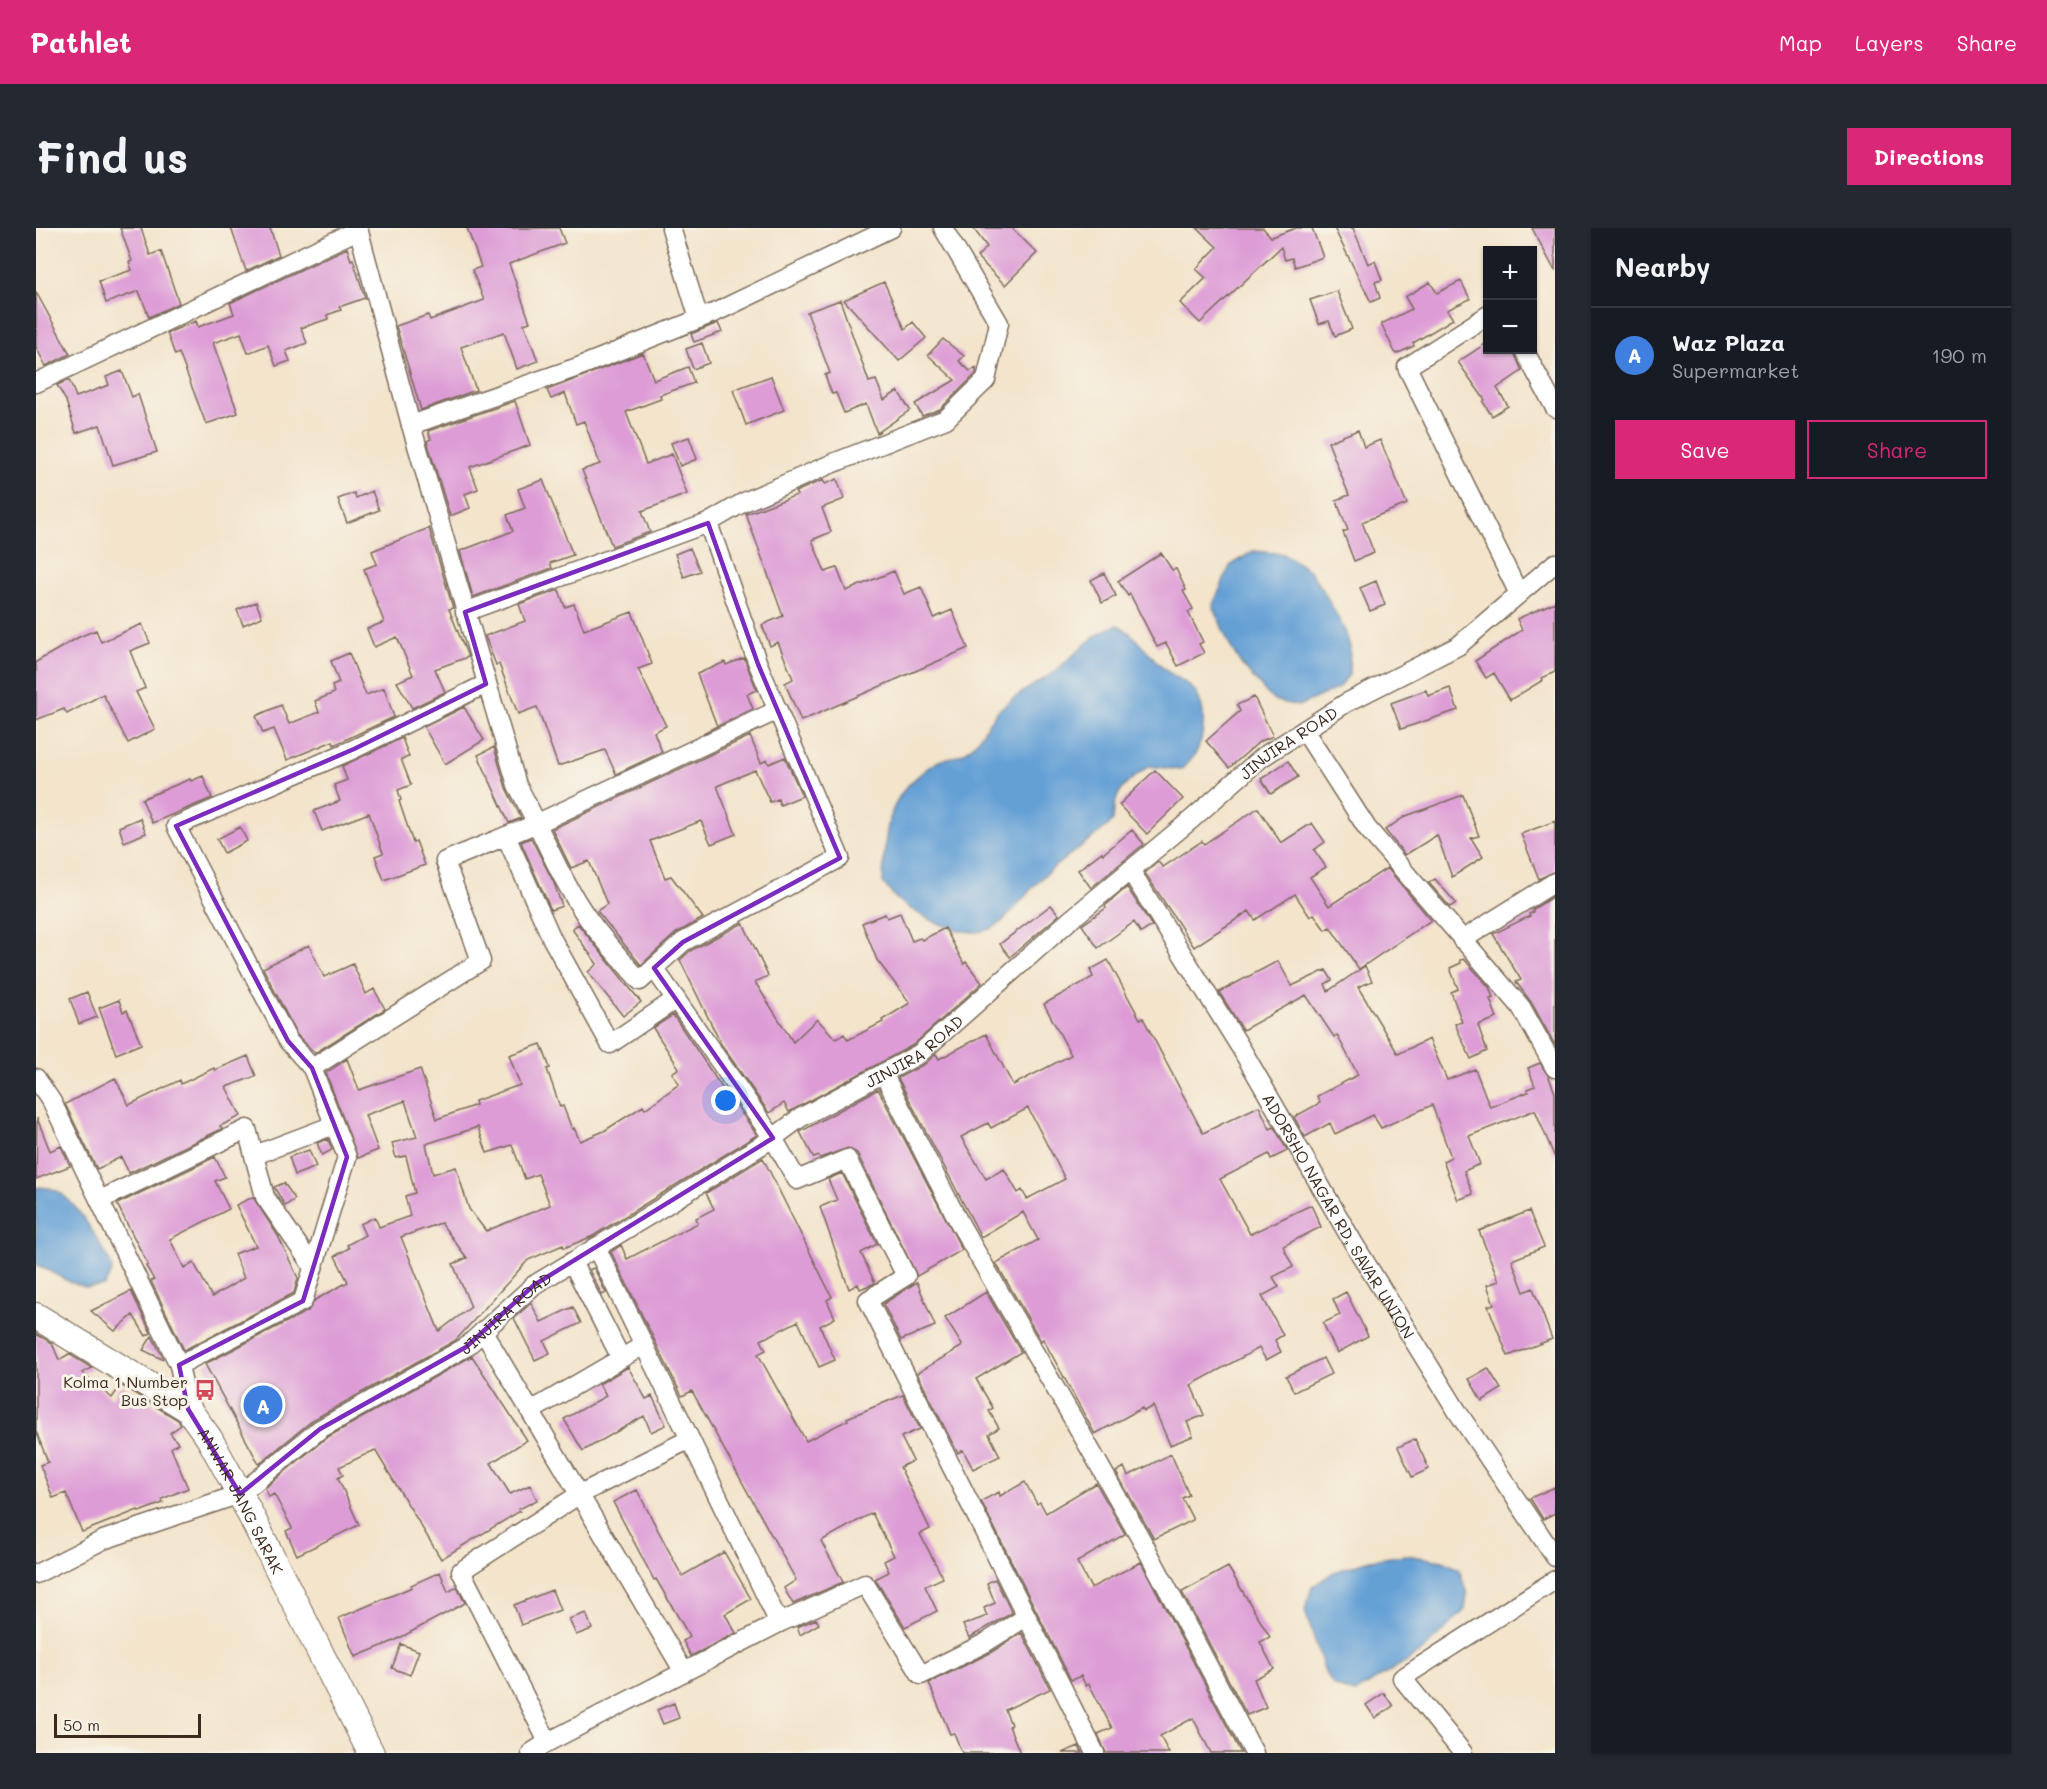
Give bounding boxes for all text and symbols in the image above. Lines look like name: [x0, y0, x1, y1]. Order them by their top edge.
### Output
text: Pathlet: [30, 24, 132, 60]
text: Map: [1779, 29, 1822, 56]
text: Layers: [1855, 29, 1924, 56]
text: Share: [1957, 29, 2017, 56]
button: Directions: [1847, 128, 2011, 185]
text: Find us: [36, 129, 188, 184]
map controls: [1483, 246, 1537, 354]
button: +: [1483, 246, 1537, 300]
text: Nearby: [1615, 250, 1710, 284]
button: −: [1483, 300, 1537, 354]
text: Waz Plaza: [1672, 328, 1785, 357]
text: A: [1628, 342, 1641, 368]
text: 190 m: [1932, 342, 1987, 368]
text: Supermarket: [1672, 357, 1799, 383]
button: Save: [1615, 420, 1795, 479]
button: Share: [1807, 420, 1987, 479]
street label: JINJIRA ROAD: [1234, 701, 1341, 783]
street label: JINJIRA ROAD: [861, 1010, 967, 1092]
your location: [711, 1086, 740, 1115]
street label: ADORSHO NAGAR RD, SAVAR UNION: [1258, 1089, 1420, 1342]
street label: JINJIRA ROAD: [457, 1267, 555, 1358]
place label: Kolma 1 Number Bus Stop: [63, 1371, 188, 1410]
bus stop icon: Kolma 1 Number Bus Stop: [193, 1378, 217, 1402]
pin: A: [244, 1382, 282, 1428]
street label: ANWAR JANG SARAK: [194, 1422, 289, 1577]
scale bar: [54, 1711, 201, 1738]
text: 50 m: [63, 1714, 100, 1735]

